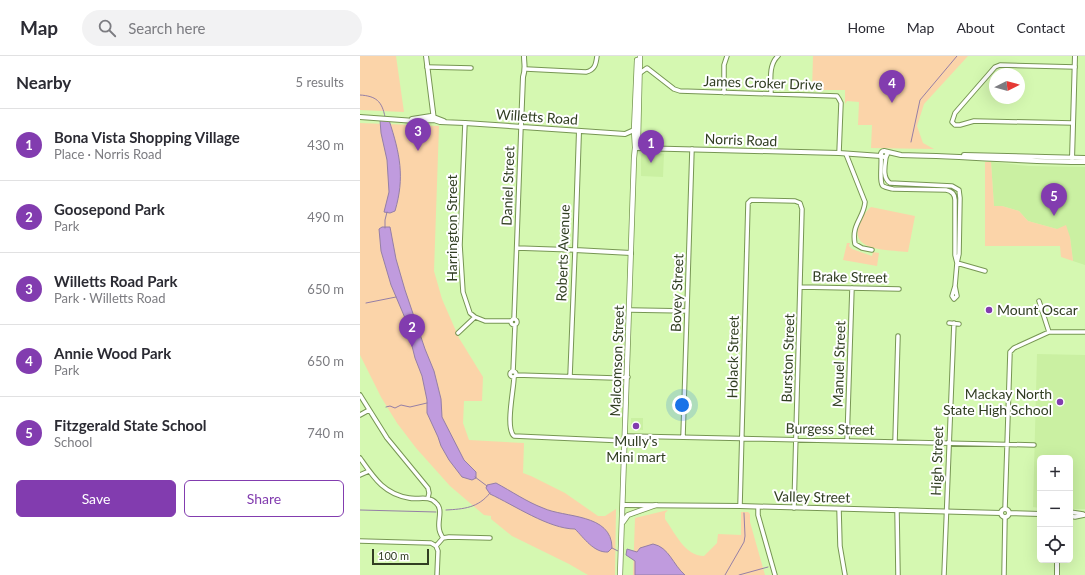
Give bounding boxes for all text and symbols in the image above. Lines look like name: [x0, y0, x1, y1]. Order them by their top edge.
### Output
search box: [82, 10, 362, 46]
text: Map: [20, 16, 58, 39]
icon: search: [96, 17, 118, 39]
text: Search here: [128, 19, 206, 37]
text: Home: [847, 19, 885, 36]
text: Map: [907, 19, 934, 36]
text: About: [956, 19, 994, 36]
text: Contact: [1016, 19, 1065, 36]
north arrow: [989, 68, 1025, 104]
pin: 4: [879, 70, 905, 103]
text: Nearby: [16, 72, 71, 93]
street label: James Croker Drive: [703, 72, 823, 93]
text: 5 results: [296, 74, 344, 90]
street label: Willetts Road: [496, 105, 579, 128]
pin: 3: [405, 118, 431, 151]
text: Bona Vista Shopping Village: [54, 128, 240, 146]
pin: 1: [638, 130, 664, 163]
street label: Norris Road: [704, 130, 778, 149]
text: 1: [25, 137, 33, 153]
text: 430 m: [307, 137, 344, 153]
text: Place · Norris Road: [54, 146, 162, 162]
street label: Daniel Street: [498, 146, 517, 226]
street label: Harrington Street: [443, 174, 460, 282]
pin: 5: [1041, 183, 1067, 216]
text: Goosepond Park: [54, 200, 165, 218]
street label: Roberts Avenue: [552, 204, 573, 302]
text: 2: [25, 209, 33, 225]
text: 490 m: [307, 209, 344, 225]
text: Park: [54, 218, 79, 234]
street label: Bovey Street: [667, 254, 686, 332]
street label: Brake Street: [812, 267, 888, 286]
text: Willetts Road Park: [54, 272, 177, 290]
text: 3: [25, 281, 33, 297]
text: 650 m: [307, 281, 344, 297]
text: Park · Willetts Road: [54, 290, 165, 306]
place label: Mount Oscar: [997, 301, 1078, 318]
street label: Malcomson Street: [606, 305, 627, 417]
marker: Mount Oscar: [984, 305, 994, 315]
street label: Burston Street: [777, 313, 798, 403]
pin: 2: [399, 314, 425, 347]
street label: Holack Street: [723, 315, 742, 399]
street label: Manuel Street: [828, 320, 849, 408]
text: Annie Wood Park: [54, 344, 171, 362]
text: 4: [25, 353, 33, 369]
text: 650 m: [307, 353, 344, 369]
text: Park: [54, 362, 79, 378]
place label: Mackay North State High School: [943, 385, 1052, 418]
your location: [672, 395, 692, 415]
marker: Mackay North State High School: [1055, 397, 1065, 407]
text: Fitzgerald State School: [54, 416, 207, 434]
street label: Burgess Street: [785, 419, 875, 438]
marker: Mully's Mini mart: [631, 421, 641, 431]
text: 5: [25, 425, 33, 441]
text: 740 m: [307, 425, 344, 441]
street label: High Street: [927, 426, 946, 496]
place label: Mully's Mini mart: [606, 432, 666, 465]
text: School: [54, 434, 92, 450]
map controls: [1037, 455, 1073, 563]
button: +: [1037, 455, 1073, 491]
button: Save: [16, 480, 176, 517]
button: Share: [184, 480, 344, 517]
street label: Valley Street: [774, 487, 850, 506]
button: −: [1037, 491, 1073, 527]
button: locate: [1037, 527, 1073, 563]
scale bar: [372, 547, 429, 566]
text: 100 m: [378, 549, 409, 562]

